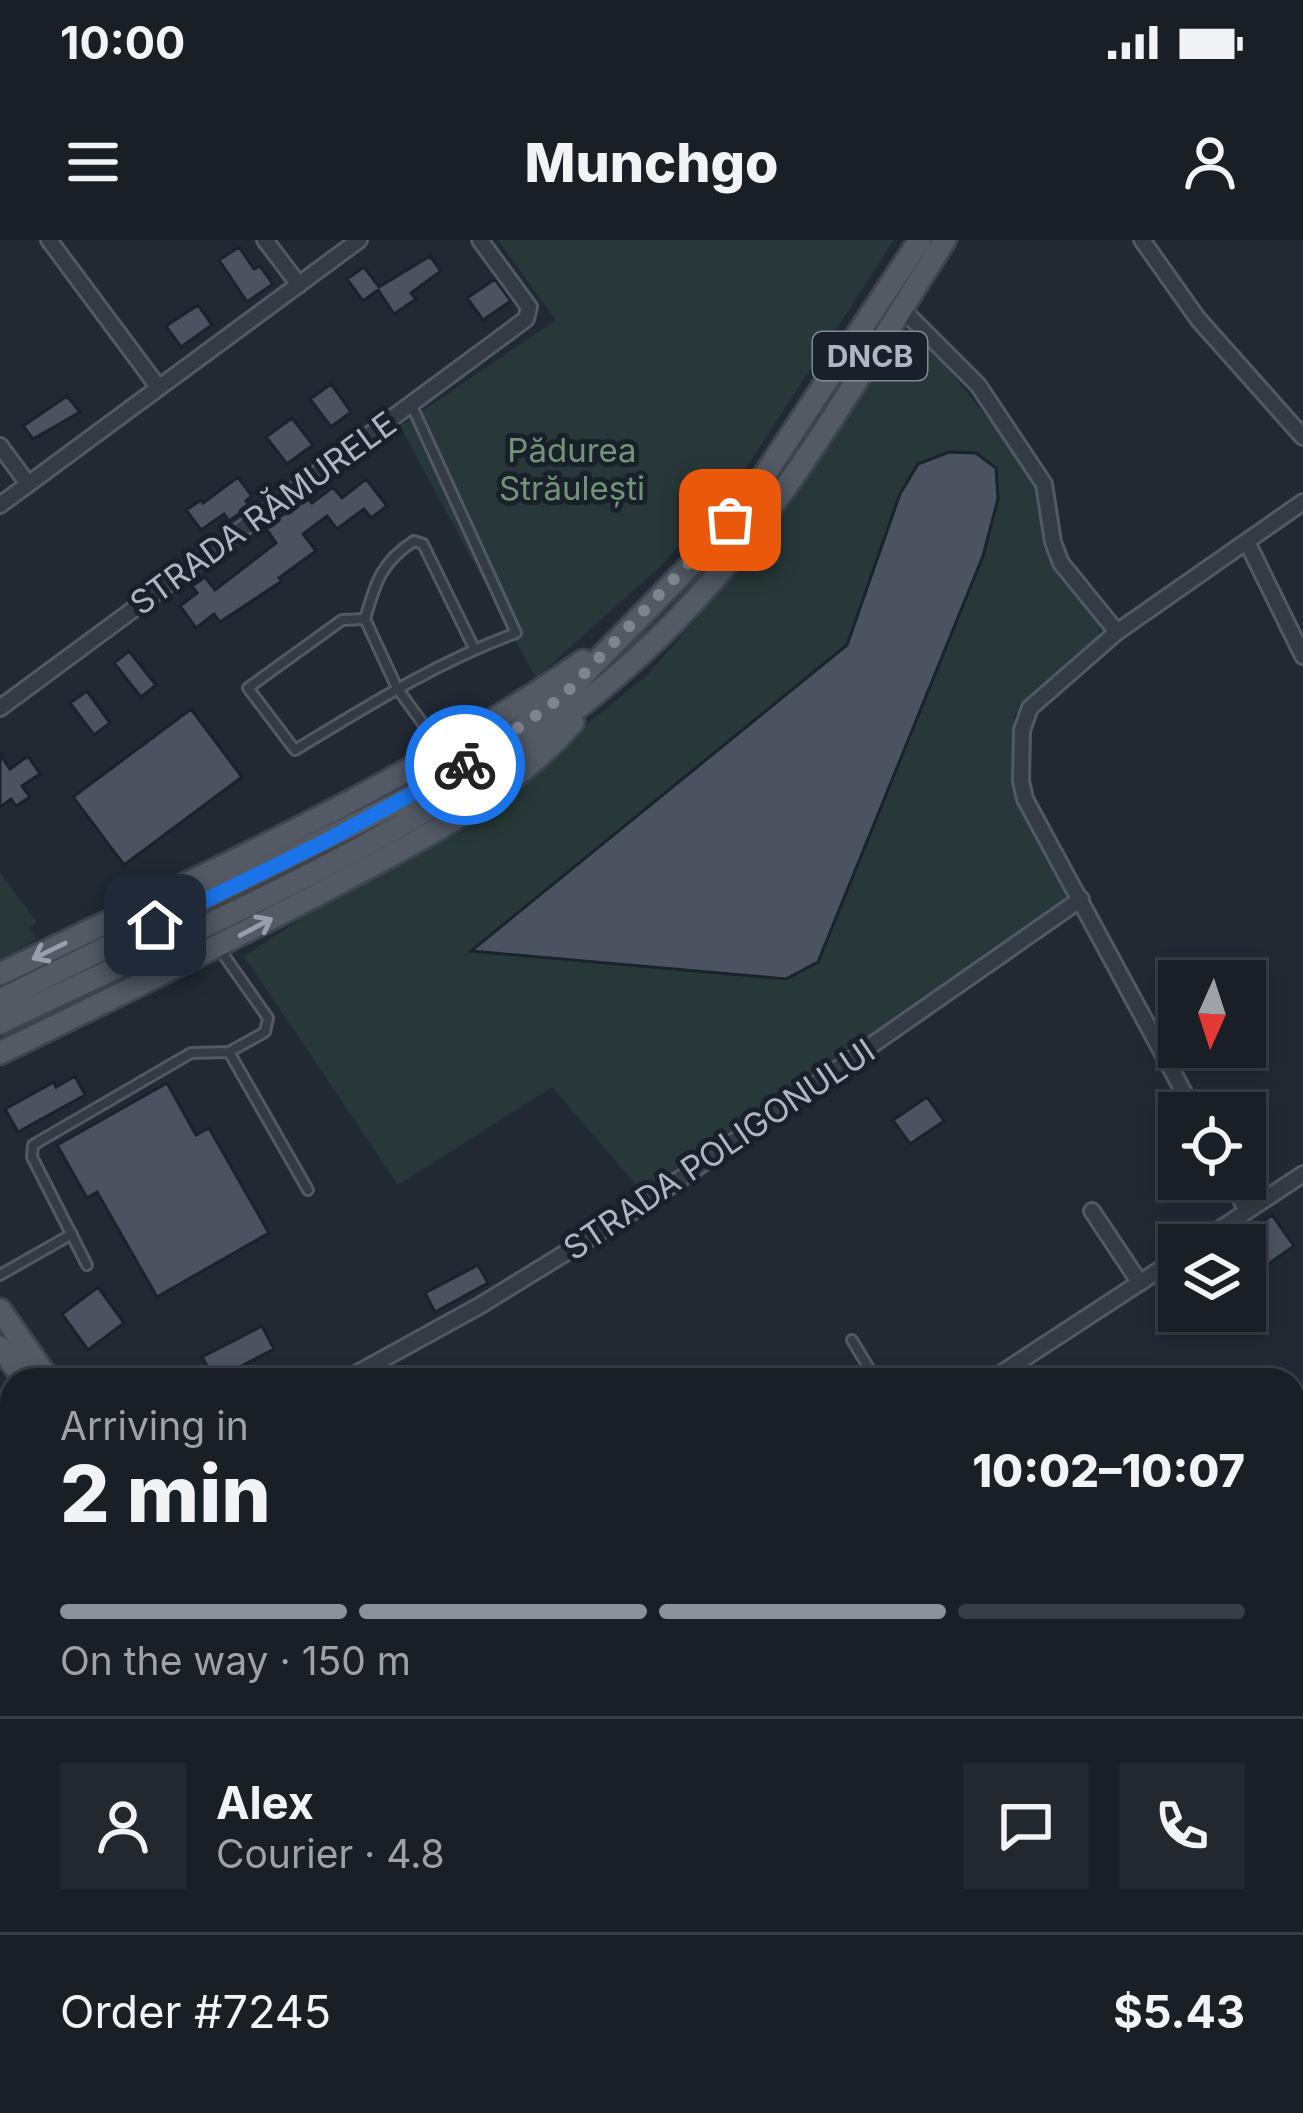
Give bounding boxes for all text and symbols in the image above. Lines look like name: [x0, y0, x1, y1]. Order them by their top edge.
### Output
text: 10:00: [60, 15, 185, 70]
icon: menu: [60, 129, 126, 195]
icon: person: [1177, 129, 1243, 195]
text: Munchgo: [525, 130, 778, 195]
road number: DNCB: [813, 332, 927, 380]
street label: STRADA RĂMURELE: [122, 403, 404, 623]
park label: Pădurea Străulești: [499, 430, 645, 508]
pin: [679, 469, 781, 571]
icon: bag: [697, 487, 763, 553]
courier: [405, 705, 525, 825]
icon: bike: [432, 732, 498, 798]
pin: [104, 874, 206, 976]
icon: home: [122, 892, 188, 958]
one-way arrow: [237, 914, 273, 937]
one-way arrow: [31, 940, 67, 963]
north arrow: [1158, 960, 1266, 1068]
map controls: [1158, 960, 1266, 1332]
street label: STRADA POLIGONULUI: [556, 1030, 882, 1268]
button: locate: [1158, 1092, 1266, 1200]
button: layers: [1158, 1224, 1266, 1332]
text: Arriving in: [60, 1402, 249, 1449]
text: 10:02–10:07: [972, 1443, 1245, 1498]
text: 2 min: [60, 1446, 271, 1541]
text: On the way · 150 m: [60, 1637, 411, 1684]
button: person: [60, 1763, 186, 1889]
button: chat: [963, 1763, 1089, 1889]
button: phone: [1119, 1763, 1245, 1889]
text: Alex: [216, 1775, 314, 1830]
text: Courier · 4.8: [216, 1830, 445, 1877]
text: Order #7245: [60, 1984, 331, 2039]
text: $5.43: [1113, 1984, 1245, 2039]

